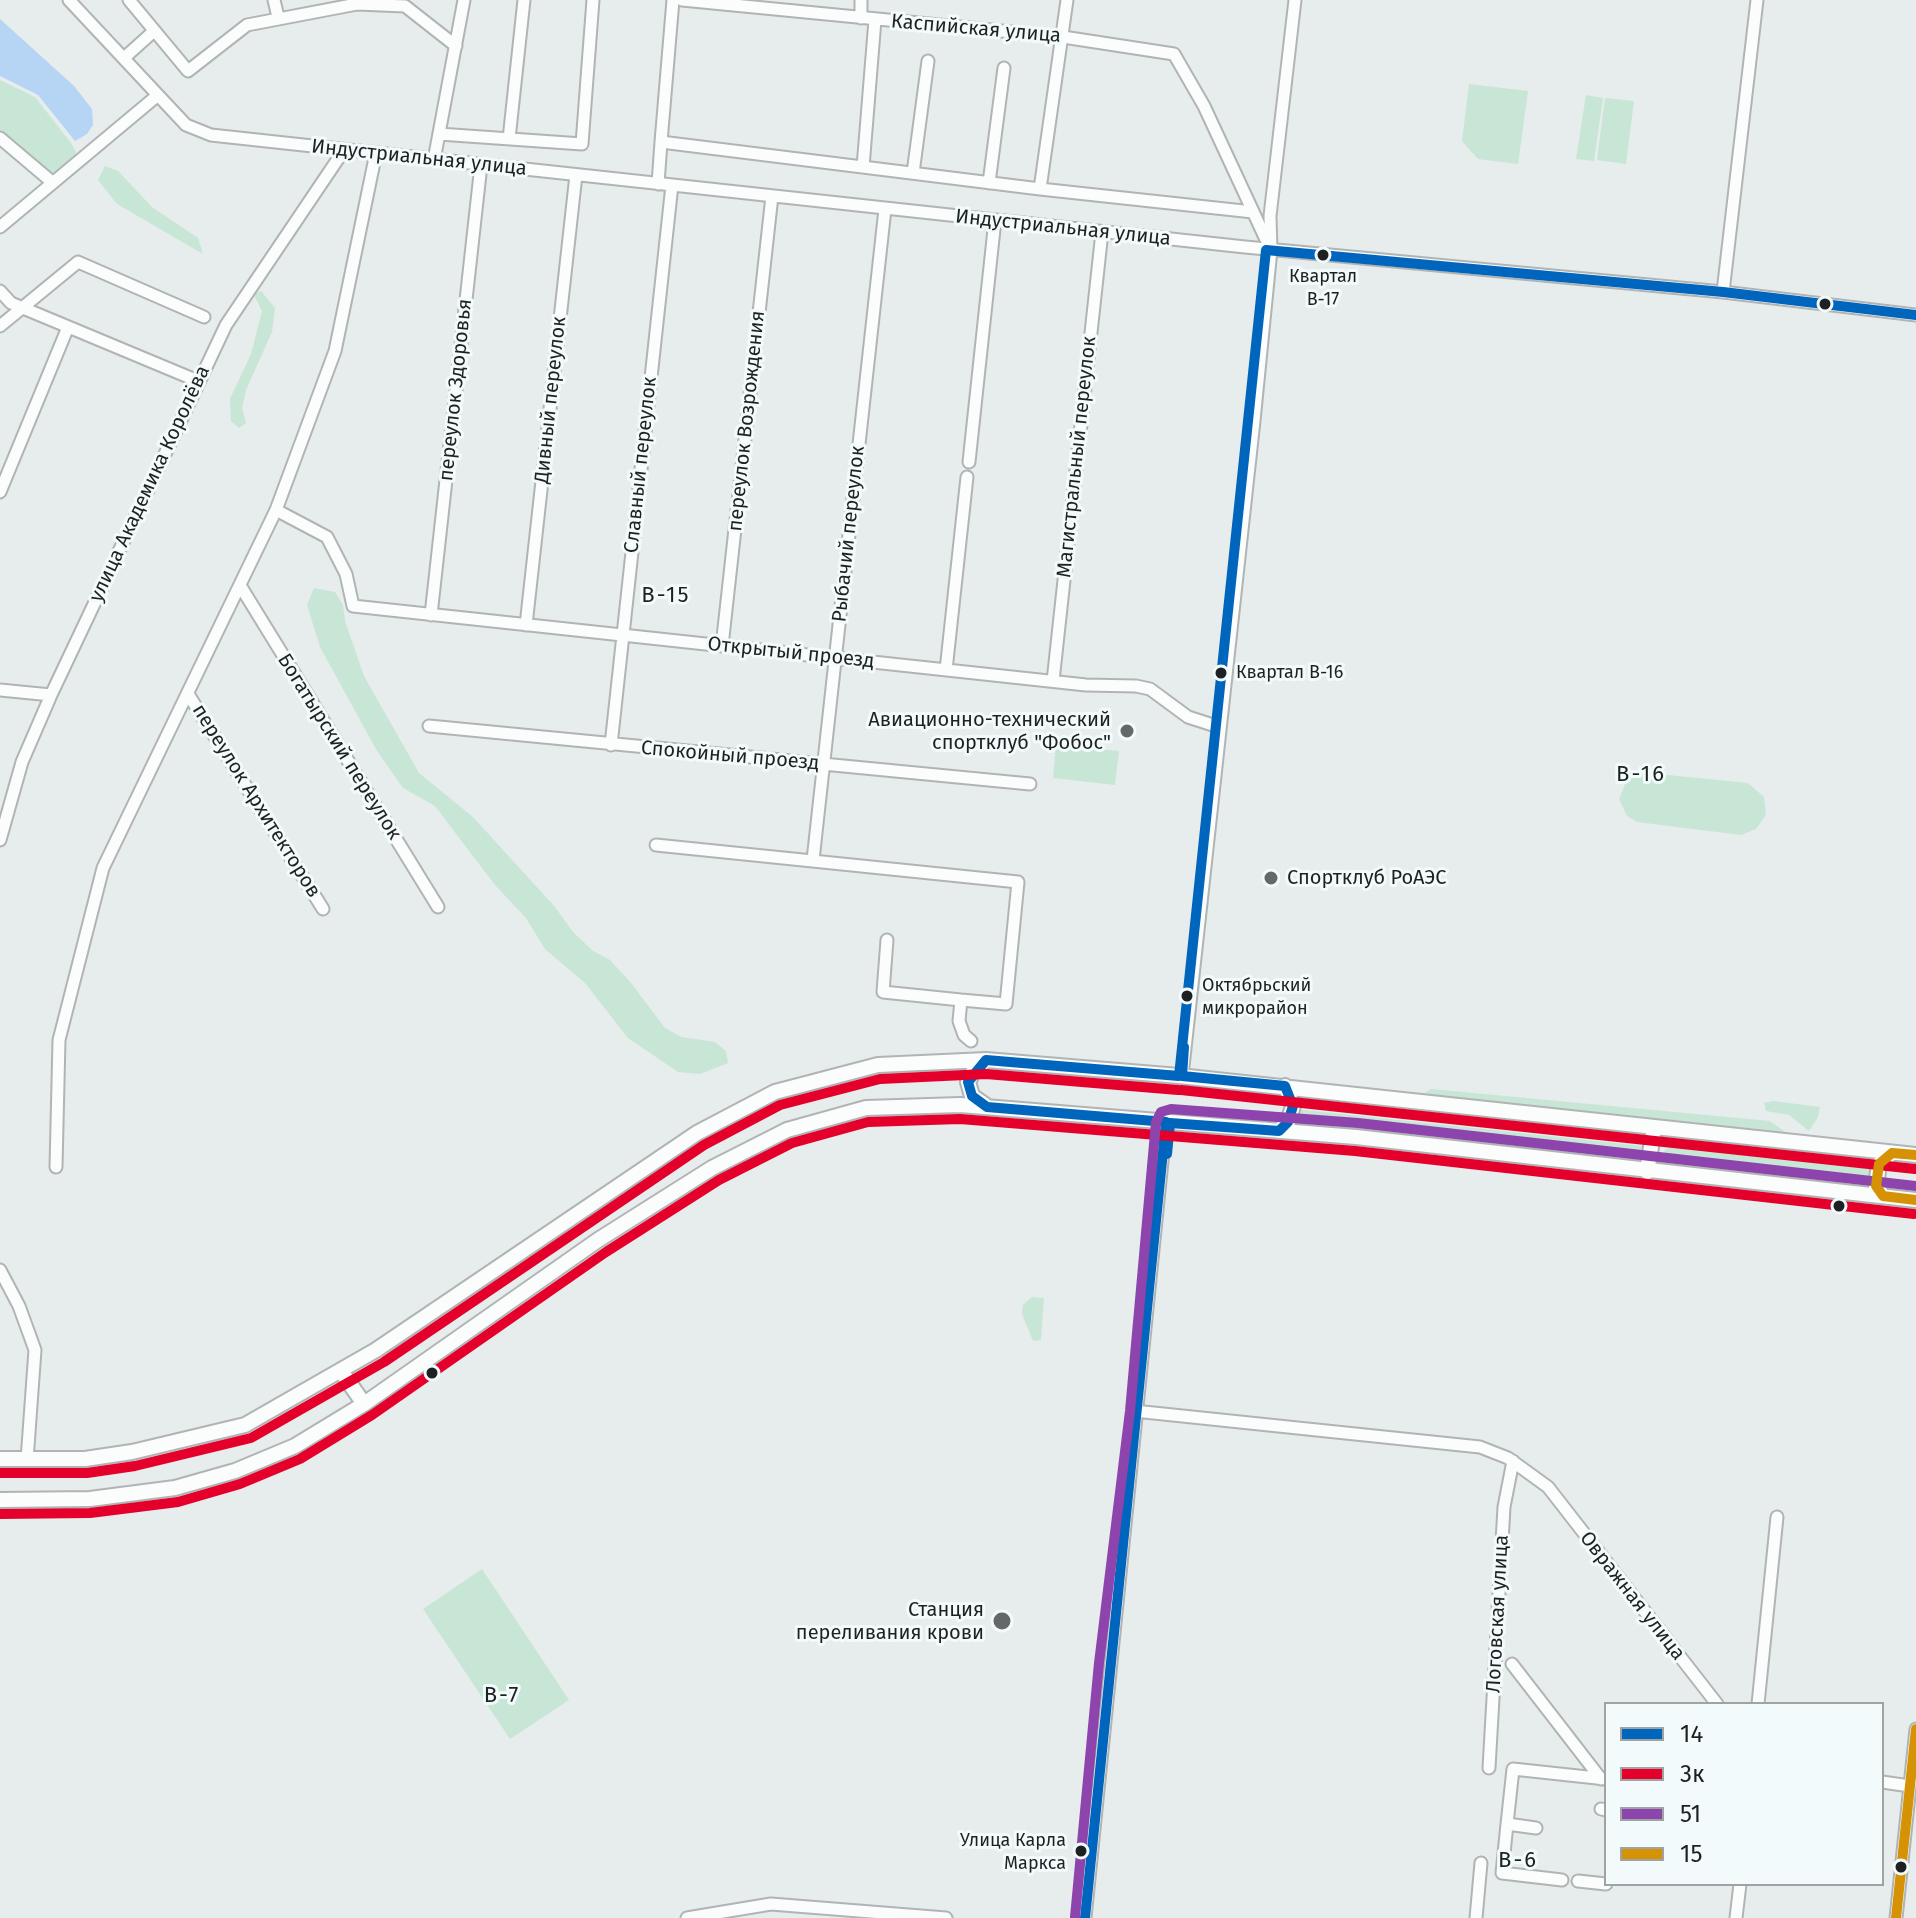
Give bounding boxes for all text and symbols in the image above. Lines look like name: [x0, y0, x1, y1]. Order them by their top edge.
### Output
street label: Каспийская улица: [890, 10, 1062, 48]
street label: Индустриальная улица: [310, 135, 528, 181]
street label: Индустриальная улица: [954, 205, 1172, 251]
marker: Квартал В-17: [1315, 247, 1331, 263]
place label: Квартал В-17: [1289, 266, 1357, 308]
unlabelled marker: [1817, 296, 1833, 312]
street label: переулок Здоровья: [434, 298, 478, 482]
street label: переулок Возрождения: [723, 309, 771, 533]
street label: Дивный переулок: [530, 315, 572, 485]
street label: Магистральный переулок: [1052, 335, 1102, 579]
street label: улица Академика Королёва: [85, 362, 215, 606]
street label: Славный переулок: [620, 376, 662, 554]
street label: Рыбачий переулок: [828, 445, 870, 623]
district label: В-15: [641, 583, 691, 609]
street label: Открытый проезд: [706, 632, 876, 674]
street label: Богатырский переулок: [272, 650, 406, 844]
place label: Квартал В-16: [1236, 662, 1343, 684]
marker: Квартал В-16: [1213, 665, 1229, 681]
street label: переулок Архитекторов: [187, 700, 325, 902]
place label: Авиационно-технический спортклуб "Фобос": [868, 708, 1111, 755]
marker: Авиационно-технический спортклуб "Фобос": [1118, 722, 1136, 740]
street label: Спокойный проезд: [640, 736, 820, 776]
district label: В-16: [1616, 762, 1666, 788]
place label: Спортклуб РоАЭС: [1287, 866, 1446, 890]
marker: Спортклуб РоАЭС: [1262, 869, 1280, 887]
place label: Октябрьский микрорайон: [1202, 975, 1311, 1018]
marker: Октябрьский микрорайон: [1179, 988, 1195, 1004]
unlabelled marker: [1831, 1198, 1847, 1214]
unlabelled marker: [424, 1365, 440, 1381]
street label: Овражная улица: [1574, 1527, 1690, 1665]
street label: Логовская улица: [1482, 1534, 1514, 1694]
place label: Станция переливания крови: [796, 1598, 984, 1645]
marker: Станция переливания крови: [991, 1610, 1013, 1632]
district label: В-7: [484, 1683, 520, 1709]
legend: [1604, 1702, 1884, 1886]
text: 14: [1680, 1720, 1703, 1748]
text: 3к: [1680, 1760, 1704, 1788]
text: 51: [1680, 1800, 1701, 1828]
place label: Улица Карла Маркса: [960, 1830, 1066, 1872]
text: 15: [1680, 1840, 1702, 1868]
marker: Улица Карла Маркса: [1073, 1843, 1089, 1859]
district label: В-6: [1498, 1848, 1538, 1874]
unlabelled marker: [1893, 1859, 1909, 1875]

